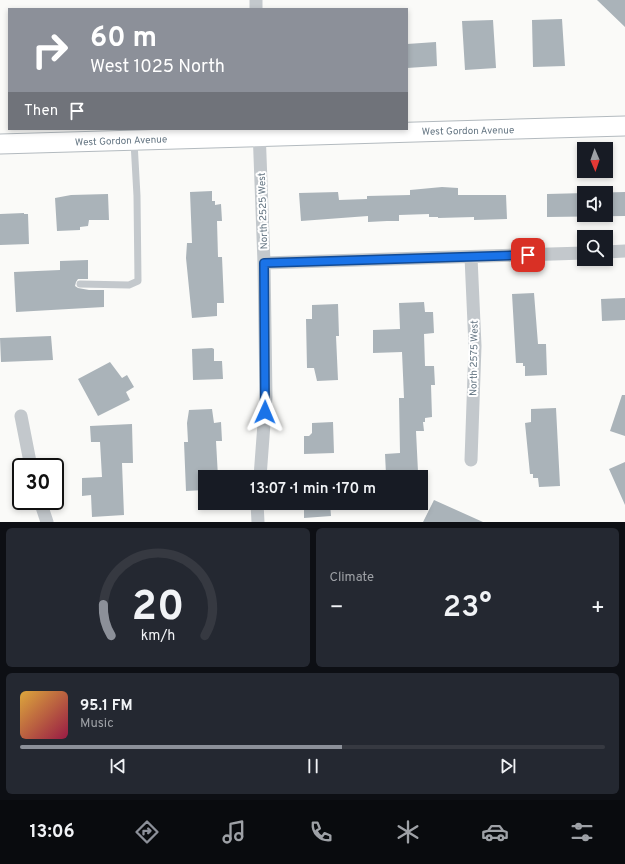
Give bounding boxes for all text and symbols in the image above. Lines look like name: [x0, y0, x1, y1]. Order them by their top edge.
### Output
text: 60 m: [90, 21, 157, 57]
icon: right: [24, 24, 76, 76]
text: West 1025 North: [90, 56, 225, 79]
icon: arrive: [66, 100, 88, 122]
text: Then: [24, 102, 58, 121]
street label: West Gordon Avenue: [422, 124, 514, 139]
street label: West Gordon Avenue: [75, 133, 167, 150]
north arrow: [577, 142, 613, 178]
map controls: [577, 142, 613, 266]
street label: North 2525 West: [256, 172, 271, 250]
button: sound: [577, 186, 613, 222]
button: search: [577, 230, 613, 266]
pin: [511, 238, 545, 272]
icon: arrive: [517, 244, 539, 266]
street label: North 2575 West: [467, 320, 482, 396]
position arrow: [244, 391, 286, 433]
speed limit sign: 30: [12, 458, 64, 510]
text: 13:07 · 1 min · 170 m: [250, 480, 376, 499]
text: Climate: [330, 570, 374, 586]
text: 20: [131, 581, 184, 634]
text: 23°: [443, 590, 492, 627]
text: −: [330, 595, 344, 622]
text: +: [591, 595, 605, 622]
text: km/h: [140, 626, 175, 644]
text: 95.1 FM: [80, 697, 133, 716]
text: Music: [80, 716, 114, 732]
icon: previous: [107, 755, 129, 777]
icon: pause: [302, 755, 324, 777]
icon: next: [497, 755, 519, 777]
icon: directions: [133, 818, 161, 846]
icon: music: [220, 818, 248, 846]
icon: phone: [307, 818, 335, 846]
icon: climate: [394, 818, 422, 846]
icon: car: [481, 818, 509, 846]
icon: filters: [568, 818, 596, 846]
text: 13:06: [29, 821, 75, 844]

